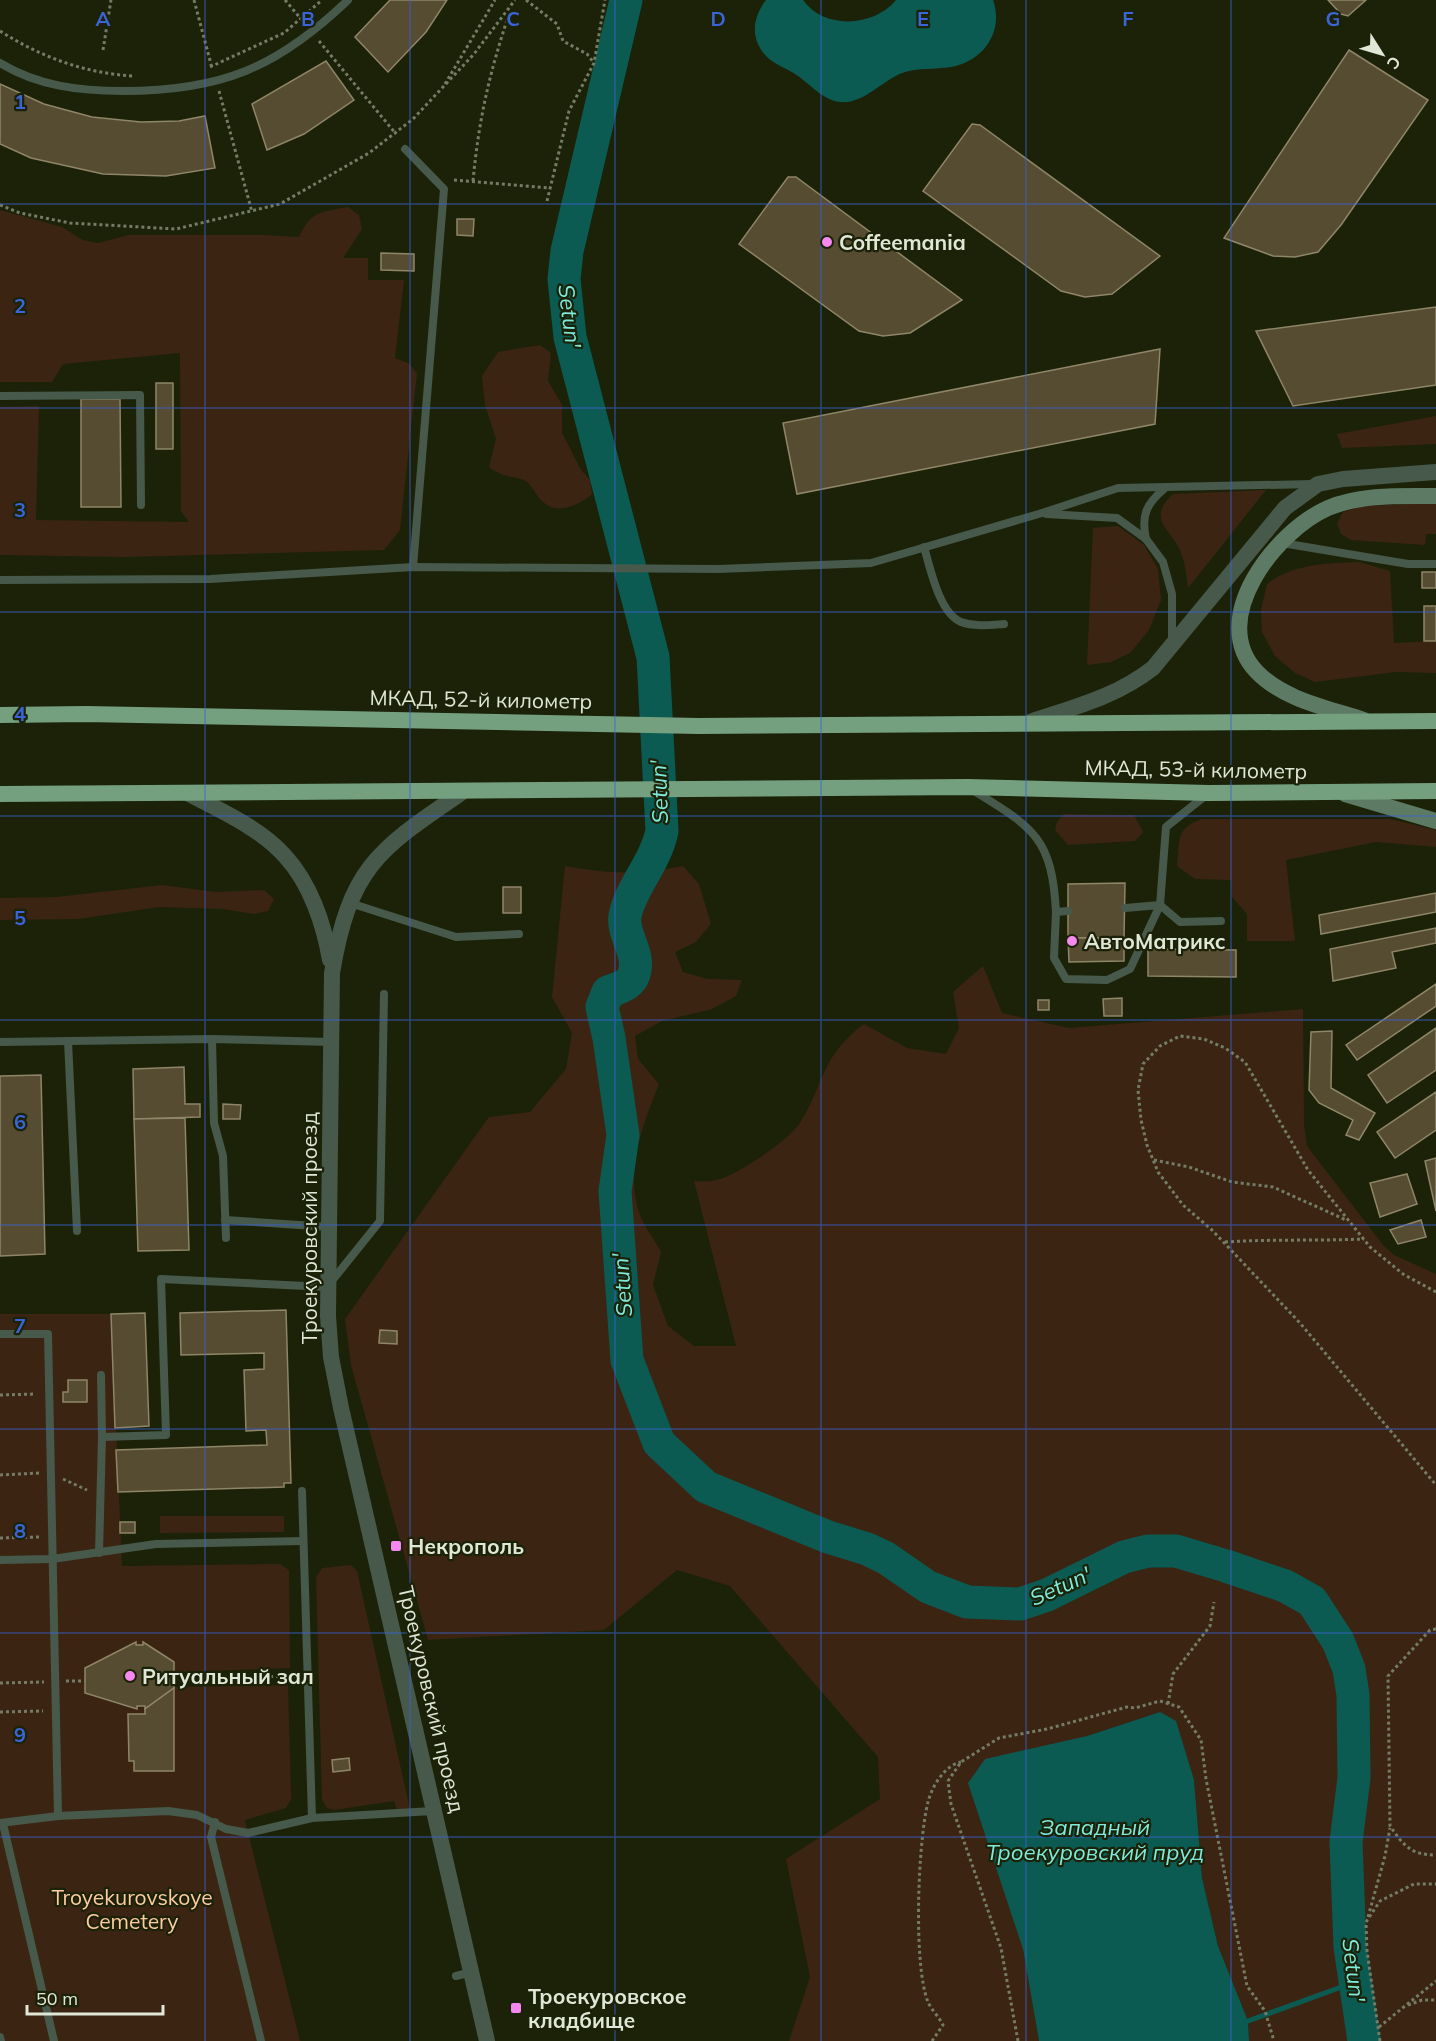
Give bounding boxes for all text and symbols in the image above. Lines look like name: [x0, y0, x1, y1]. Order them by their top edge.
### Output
text: A: [96, 6, 111, 31]
text: B: [301, 6, 315, 31]
text: C: [506, 6, 520, 31]
text: D: [710, 6, 726, 31]
text: E: [917, 6, 929, 31]
text: F: [1122, 6, 1134, 31]
text: G: [1326, 6, 1340, 31]
north arrow: [1352, 24, 1412, 84]
text: С: [1383, 53, 1405, 73]
text: 1: [14, 89, 26, 114]
place label: Coffeemania: [839, 229, 966, 255]
marker: Coffeemania: [820, 235, 834, 249]
water label: Setun': [552, 283, 588, 350]
text: 2: [14, 293, 26, 318]
text: 3: [14, 497, 26, 522]
street label: МКАД, 52-й километр: [369, 684, 593, 714]
text: 4: [14, 701, 26, 726]
street label: МКАД, 53-й километр: [1084, 754, 1308, 784]
water label: Setun': [644, 758, 674, 824]
text: 5: [14, 905, 26, 930]
place label: АвтоМатрикс: [1084, 928, 1226, 954]
marker: АвтоМатрикс: [1065, 934, 1079, 948]
text: 6: [14, 1109, 26, 1134]
street label: Троекуровский проезд: [296, 1112, 322, 1344]
water label: Setun': [606, 1251, 638, 1318]
text: 7: [14, 1313, 26, 1338]
text: 8: [14, 1518, 26, 1543]
place label: Некрополь: [408, 1533, 524, 1559]
marker: Некрополь: [389, 1539, 403, 1553]
water label: Setun': [1025, 1560, 1096, 1612]
street label: Троекуровский проезд: [393, 1583, 471, 1815]
place label: Ритуальный зал: [142, 1663, 314, 1689]
marker: Ритуальный зал: [123, 1669, 137, 1683]
text: 9: [14, 1722, 26, 1747]
water label: Западный Троекуровский пруд: [986, 1813, 1204, 1866]
park label: Troyekurovskoye Cemetery: [51, 1884, 213, 1934]
water label: Setun': [1336, 1937, 1372, 2004]
scale bar: [27, 1978, 164, 2016]
place label: Троекуровское кладбище: [528, 1983, 686, 2033]
text: 50 m: [36, 1987, 78, 2010]
marker: Троекуровское кладбище: [509, 2001, 523, 2015]

